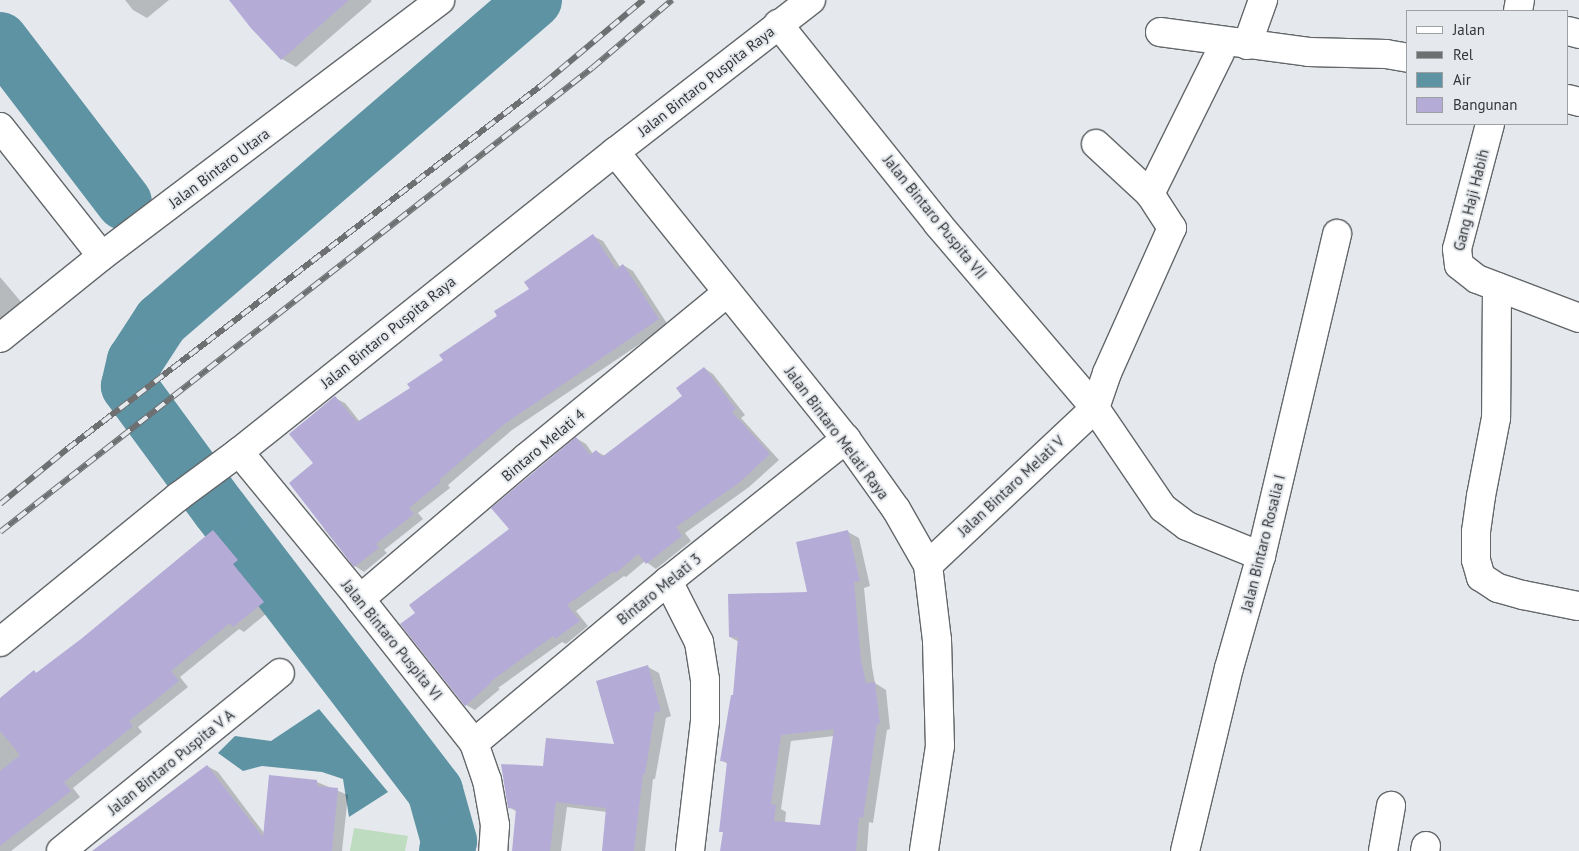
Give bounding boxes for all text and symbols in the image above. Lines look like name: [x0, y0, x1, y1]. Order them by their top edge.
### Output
legend: [1406, 10, 1569, 125]
text: Jalan: [1453, 20, 1485, 39]
street label: Jalan Bintaro Puspita Raya: [634, 22, 778, 140]
text: Rel: [1453, 45, 1473, 64]
text: Air: [1453, 70, 1471, 89]
text: Bangunan: [1453, 95, 1517, 114]
street label: Jalan Bintaro Utara: [165, 124, 273, 212]
street label: Gang Haji Habih: [1450, 147, 1492, 253]
street label: Jalan Bintaro Puspita VII: [879, 151, 991, 283]
street label: Jalan Bintaro Puspita Raya: [317, 272, 459, 392]
street label: Jalan Bintaro Melati Raya: [781, 363, 893, 503]
street label: Bintaro Melati 4: [498, 405, 588, 485]
street label: Jalan Bintaro Melati V: [954, 432, 1068, 540]
street label: Jalan Bintaro Rosalia I: [1237, 473, 1289, 613]
street label: Bintaro Melati 3: [613, 550, 705, 628]
street label: Jalan Bintaro Puspita VI: [338, 576, 446, 704]
street label: Jalan Bintaro Puspita V A: [104, 705, 238, 819]

